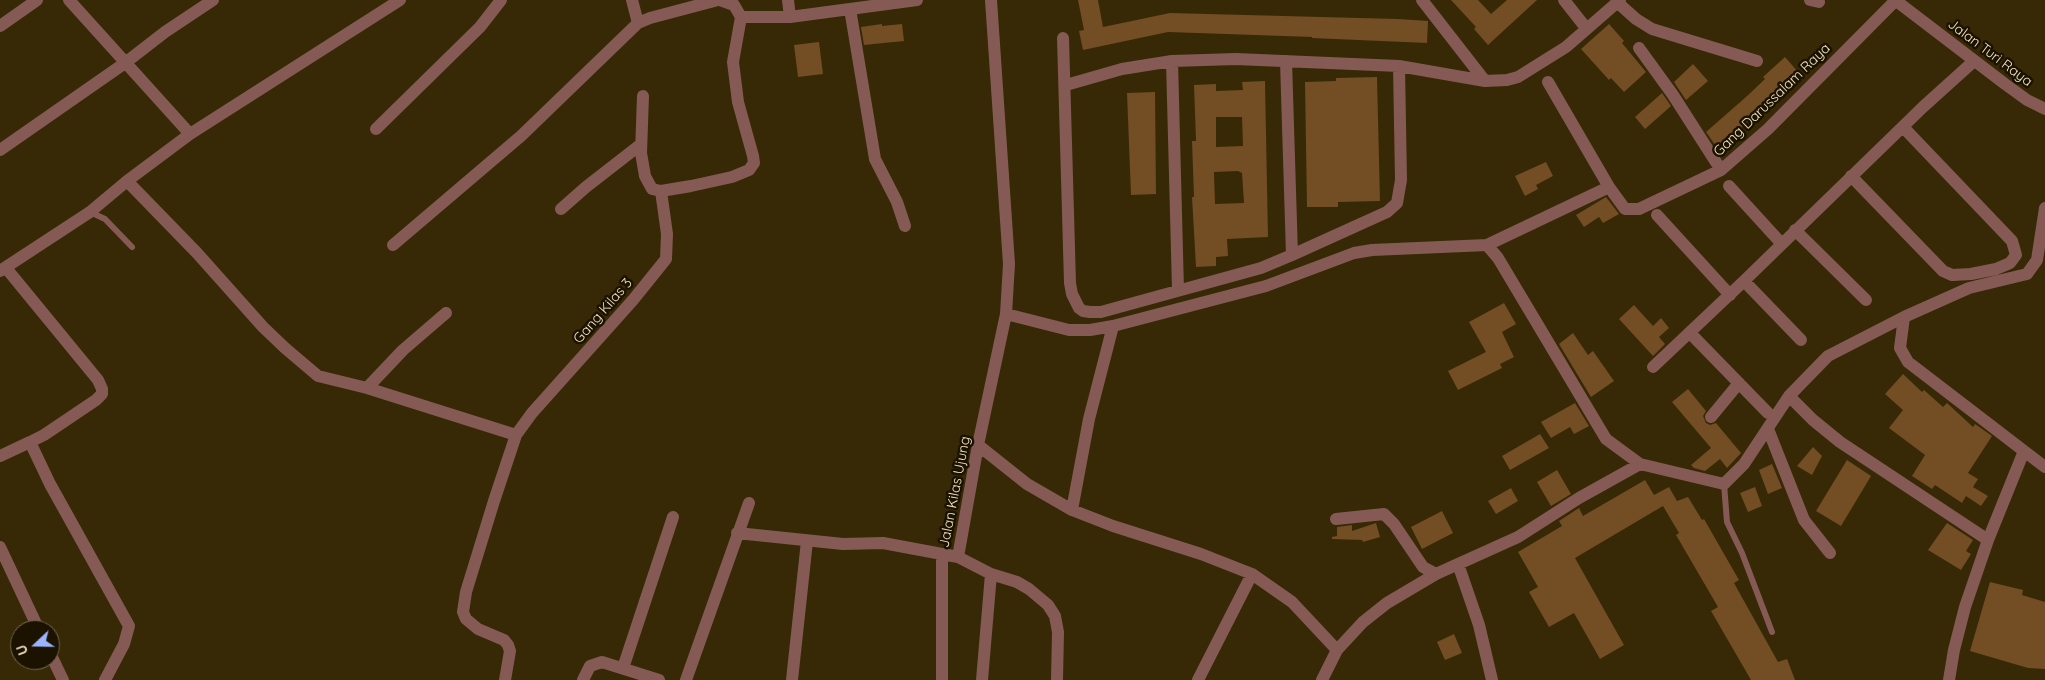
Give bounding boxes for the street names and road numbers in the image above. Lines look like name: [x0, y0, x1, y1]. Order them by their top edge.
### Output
street label: Jalan Turi Raya: [1944, 16, 2036, 90]
street label: Gang Darussalam Raya: [1710, 40, 1834, 160]
street label: Gang Kilas 3: [570, 275, 636, 347]
street label: Jalan Kilas Ujung: [936, 435, 974, 549]

